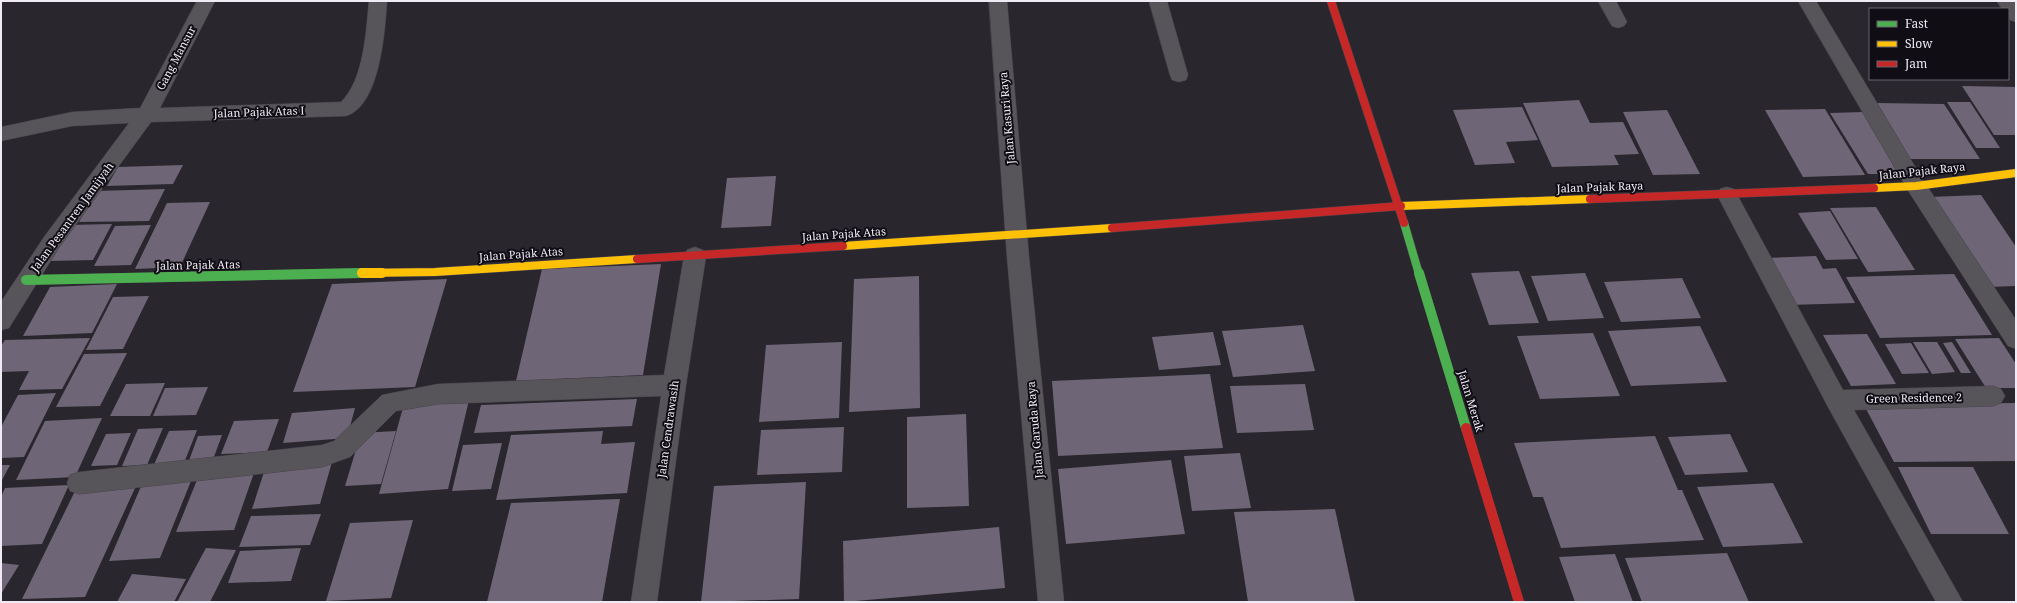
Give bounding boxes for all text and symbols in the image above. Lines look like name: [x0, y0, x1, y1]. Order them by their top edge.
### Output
legend: [1869, 8, 2009, 80]
text: Fast: [1905, 15, 1928, 32]
street label: Gang Mansur: [152, 22, 199, 92]
text: Slow: [1905, 35, 1933, 52]
text: Jam: [1904, 55, 1927, 72]
street label: Jalan Kasuri Raya: [995, 71, 1018, 166]
street label: Jalan Pajak Atas I: [212, 102, 305, 121]
street label: Jalan Pesantren Jamijyah: [26, 159, 116, 275]
street label: Jalan Pajak Raya: [1877, 159, 1966, 183]
street label: Jalan Pajak Raya: [1555, 177, 1644, 196]
street label: Jalan Pajak Atas: [800, 223, 886, 244]
street label: Jalan Pajak Atas: [477, 243, 563, 264]
street label: Jalan Pajak Atas: [155, 256, 240, 273]
street label: Jalan Merak: [1455, 367, 1488, 434]
street label: Jalan Cendrawasih: [653, 379, 682, 480]
street label: Jalan Garuda Raya: [1023, 381, 1046, 480]
street label: Green Residence 2: [1866, 389, 1962, 406]

